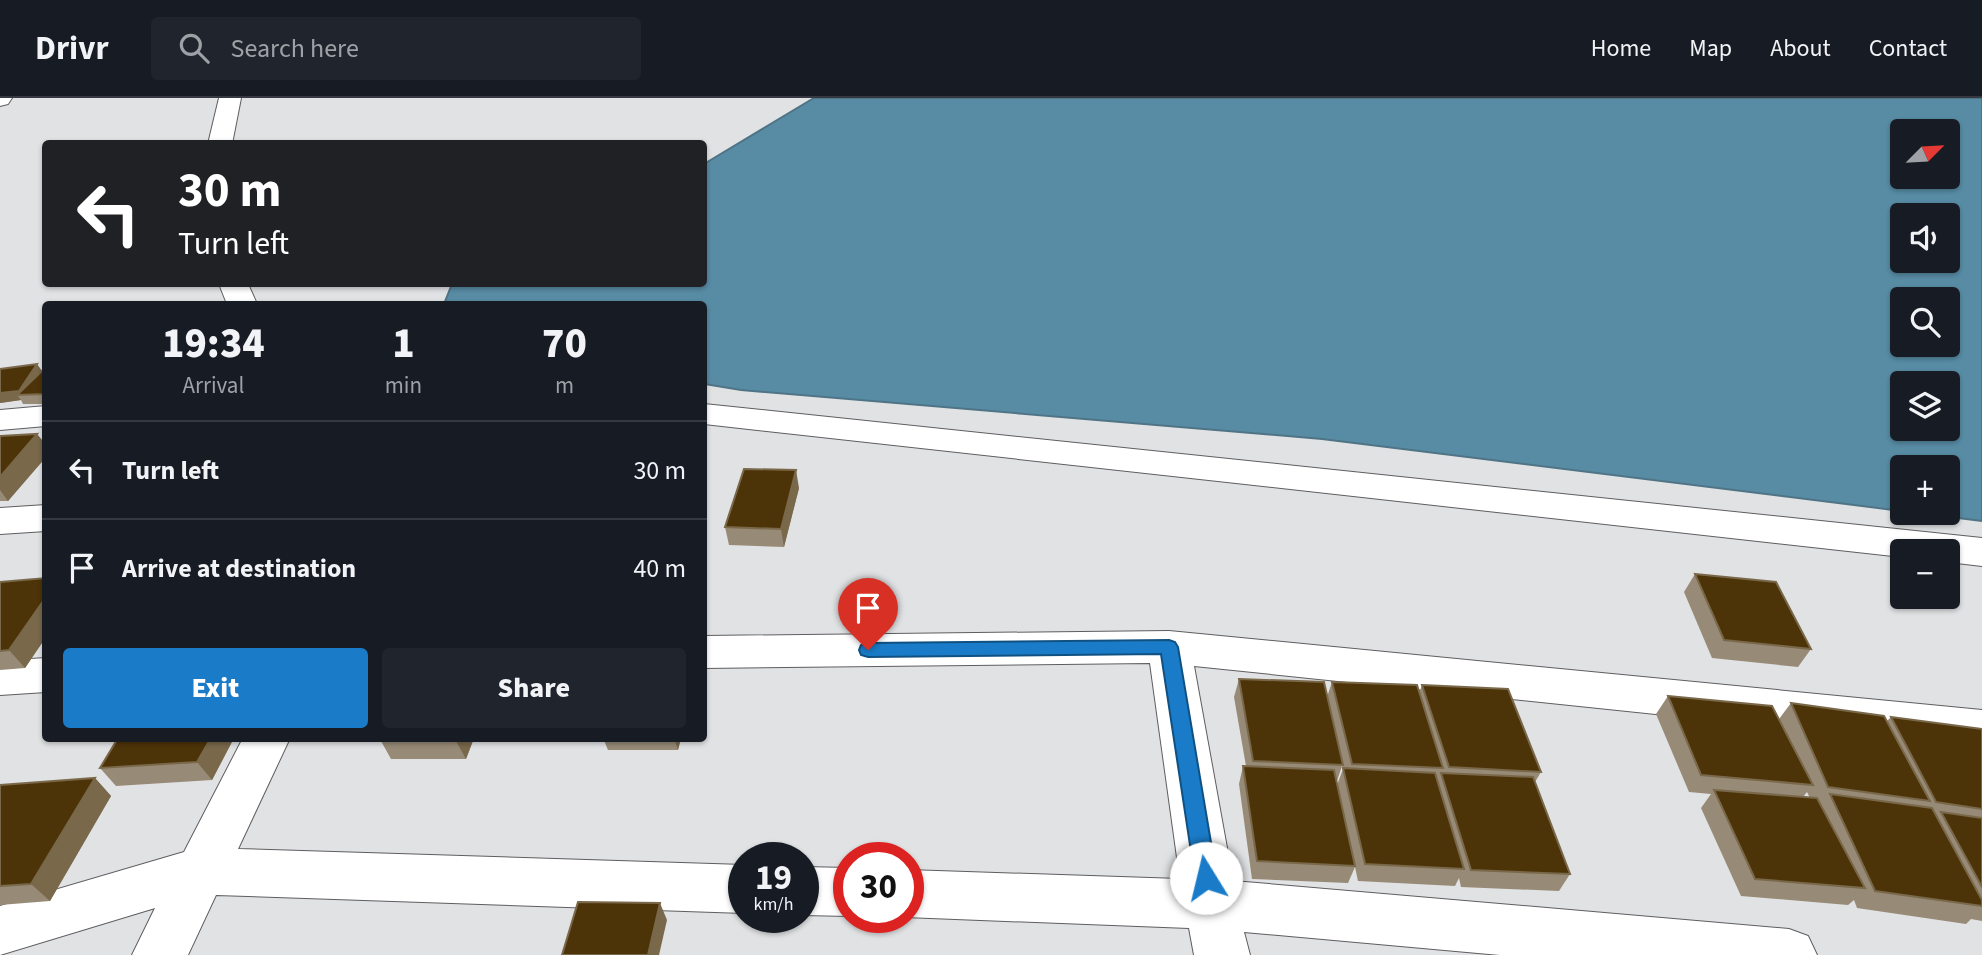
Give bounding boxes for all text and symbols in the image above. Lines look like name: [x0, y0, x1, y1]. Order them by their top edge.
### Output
search box: [151, 17, 641, 80]
text: Drivr: [35, 25, 109, 72]
icon: search: [175, 29, 213, 67]
text: Search here: [231, 30, 359, 67]
text: Home: [1591, 31, 1651, 66]
text: Map: [1689, 31, 1732, 66]
text: About: [1770, 31, 1831, 66]
text: Contact: [1869, 31, 1947, 66]
north arrow: [1890, 119, 1960, 189]
map controls: [1890, 119, 1960, 609]
text: 30 m: [178, 156, 282, 226]
icon: left: [63, 168, 154, 259]
button: sound: [1890, 203, 1960, 273]
text: Turn left: [178, 221, 289, 267]
button: search: [1890, 287, 1960, 357]
text: 19:34: [162, 314, 265, 374]
text: 1: [392, 314, 415, 374]
text: 70: [542, 314, 587, 374]
text: Arrival: [182, 369, 244, 402]
text: min: [385, 369, 422, 402]
text: m: [555, 369, 574, 402]
button: layers: [1890, 371, 1960, 441]
icon: left: [63, 451, 101, 489]
text: Turn left: [122, 452, 219, 489]
text: 30 m: [633, 452, 686, 489]
button: +: [1890, 455, 1960, 525]
button: −: [1890, 539, 1960, 609]
icon: arrive: [63, 549, 101, 587]
text: Arrive at destination: [122, 550, 356, 587]
text: 40 m: [633, 550, 686, 587]
pin: [838, 578, 898, 650]
icon: arrive: [849, 589, 887, 627]
button: Exit: [63, 648, 368, 728]
button: Share: [382, 648, 686, 728]
position arrow: [1169, 841, 1243, 915]
speed limit sign: 30: [833, 842, 924, 933]
text: 19: [755, 853, 792, 903]
text: km/h: [754, 892, 793, 917]

